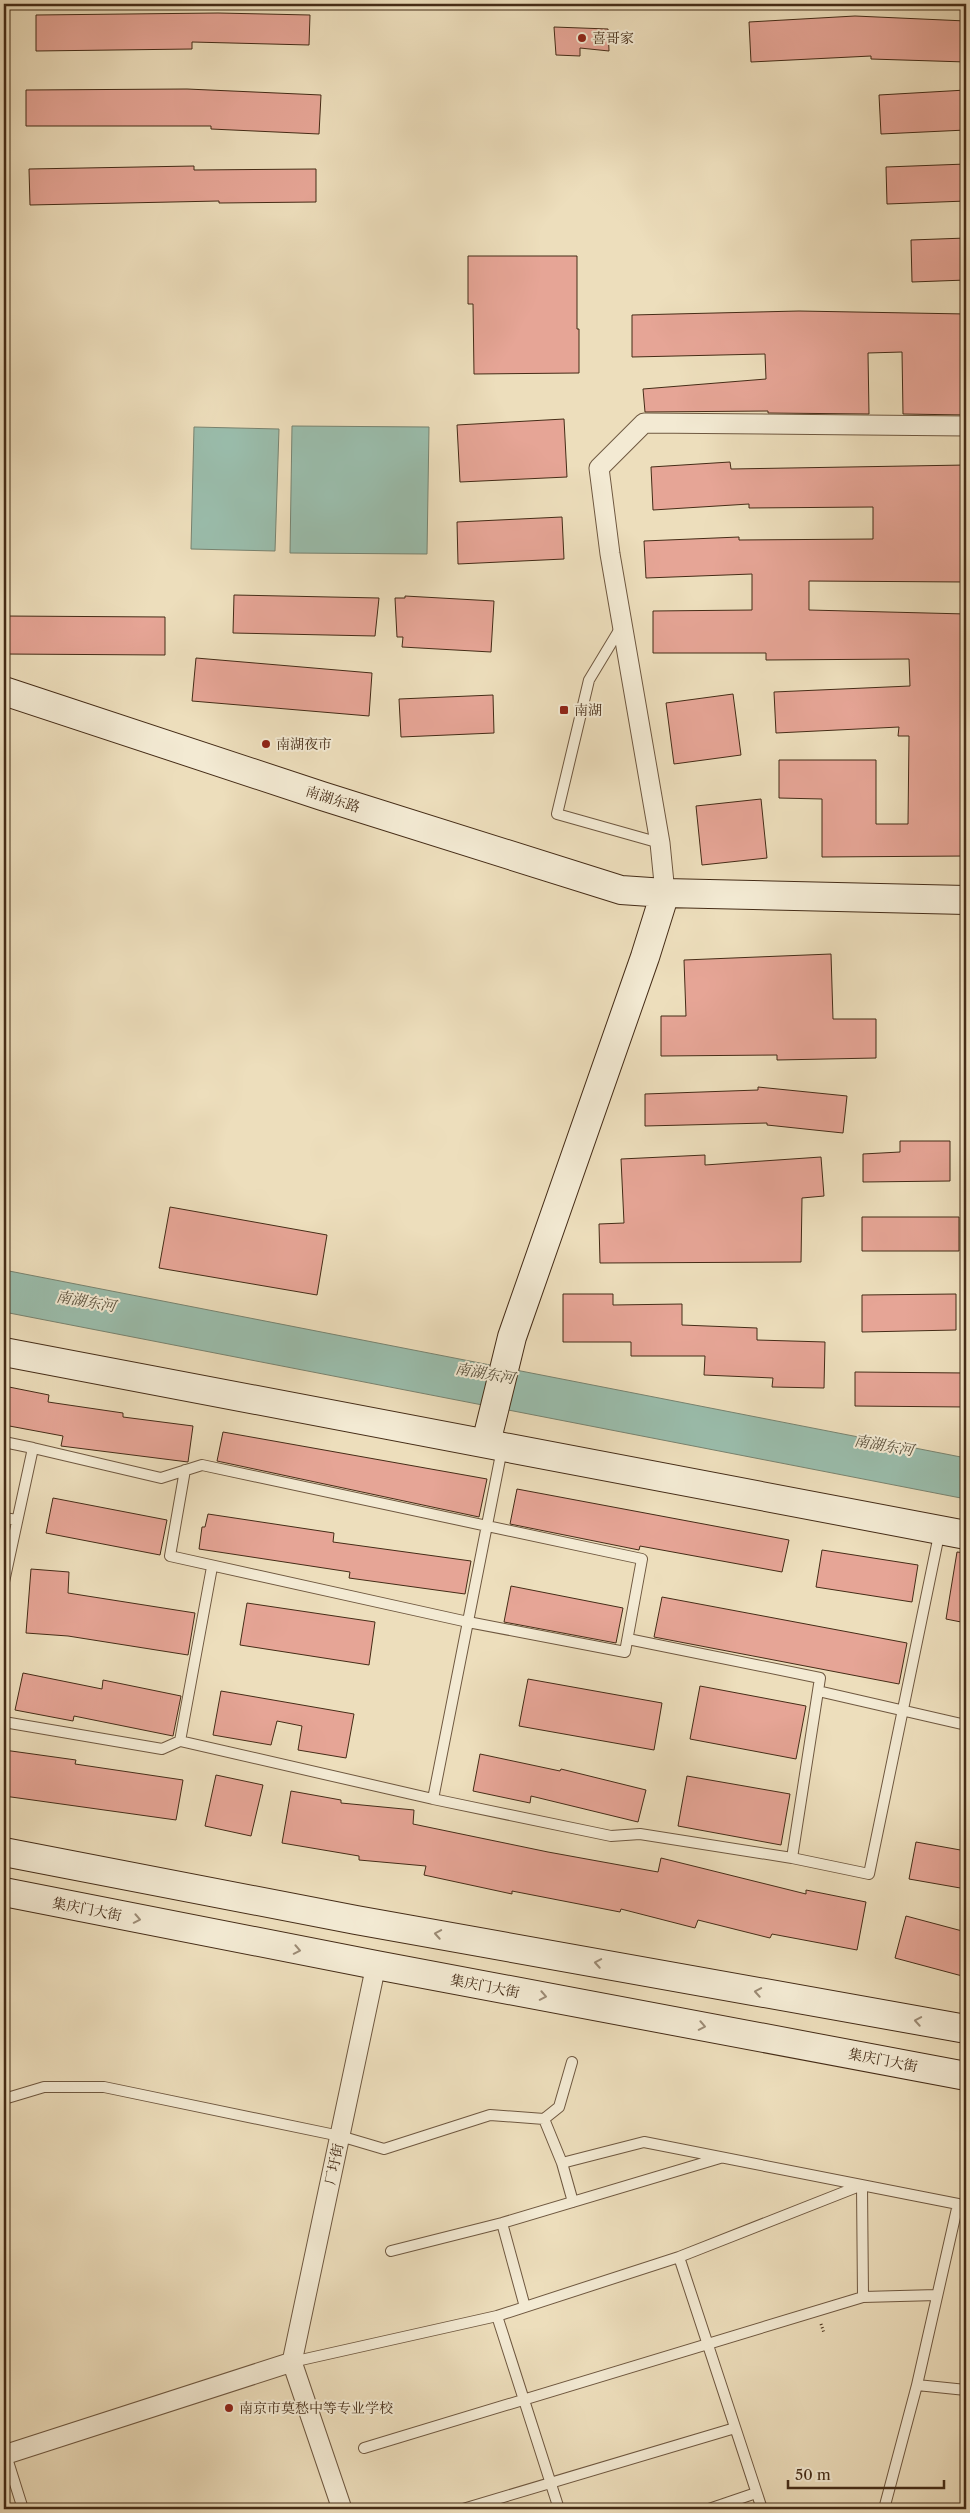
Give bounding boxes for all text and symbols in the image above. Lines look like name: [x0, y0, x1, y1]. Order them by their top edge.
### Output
place label: 喜哥家: [592, 29, 634, 47]
marker: 喜哥家: [576, 32, 588, 44]
place label: 南湖: [574, 701, 602, 719]
marker: 南湖: [558, 704, 570, 716]
place label: 南湖夜市: [276, 735, 332, 753]
marker: 南湖夜市: [260, 738, 272, 750]
street label: 南湖东路: [304, 782, 362, 816]
water label: 南湖东河: [55, 1286, 120, 1316]
water label: 南湖东河: [454, 1358, 519, 1388]
water label: 南湖东河: [853, 1430, 918, 1460]
street label: 集庆门大街: [51, 1893, 123, 1925]
one-way arrow: [133, 1913, 142, 1923]
one-way arrow: [434, 1930, 443, 1940]
one-way arrow: [293, 1944, 301, 1954]
one-way arrow: [594, 1959, 603, 1969]
street label: 集庆门大街: [449, 1970, 521, 2002]
one-way arrow: [754, 1987, 763, 1997]
one-way arrow: [538, 1991, 547, 2001]
one-way arrow: [914, 2016, 923, 2026]
one-way arrow: [698, 2021, 707, 2031]
street label: 集庆门大街: [847, 2044, 919, 2076]
street label: 厂圩街: [321, 2142, 347, 2186]
place label: 南京市莫愁中等专业学校: [239, 2399, 393, 2417]
marker: 南京市莫愁中等专业学校: [223, 2402, 235, 2414]
scale bar: [788, 2458, 944, 2490]
text: 50 m: [795, 2465, 831, 2484]

